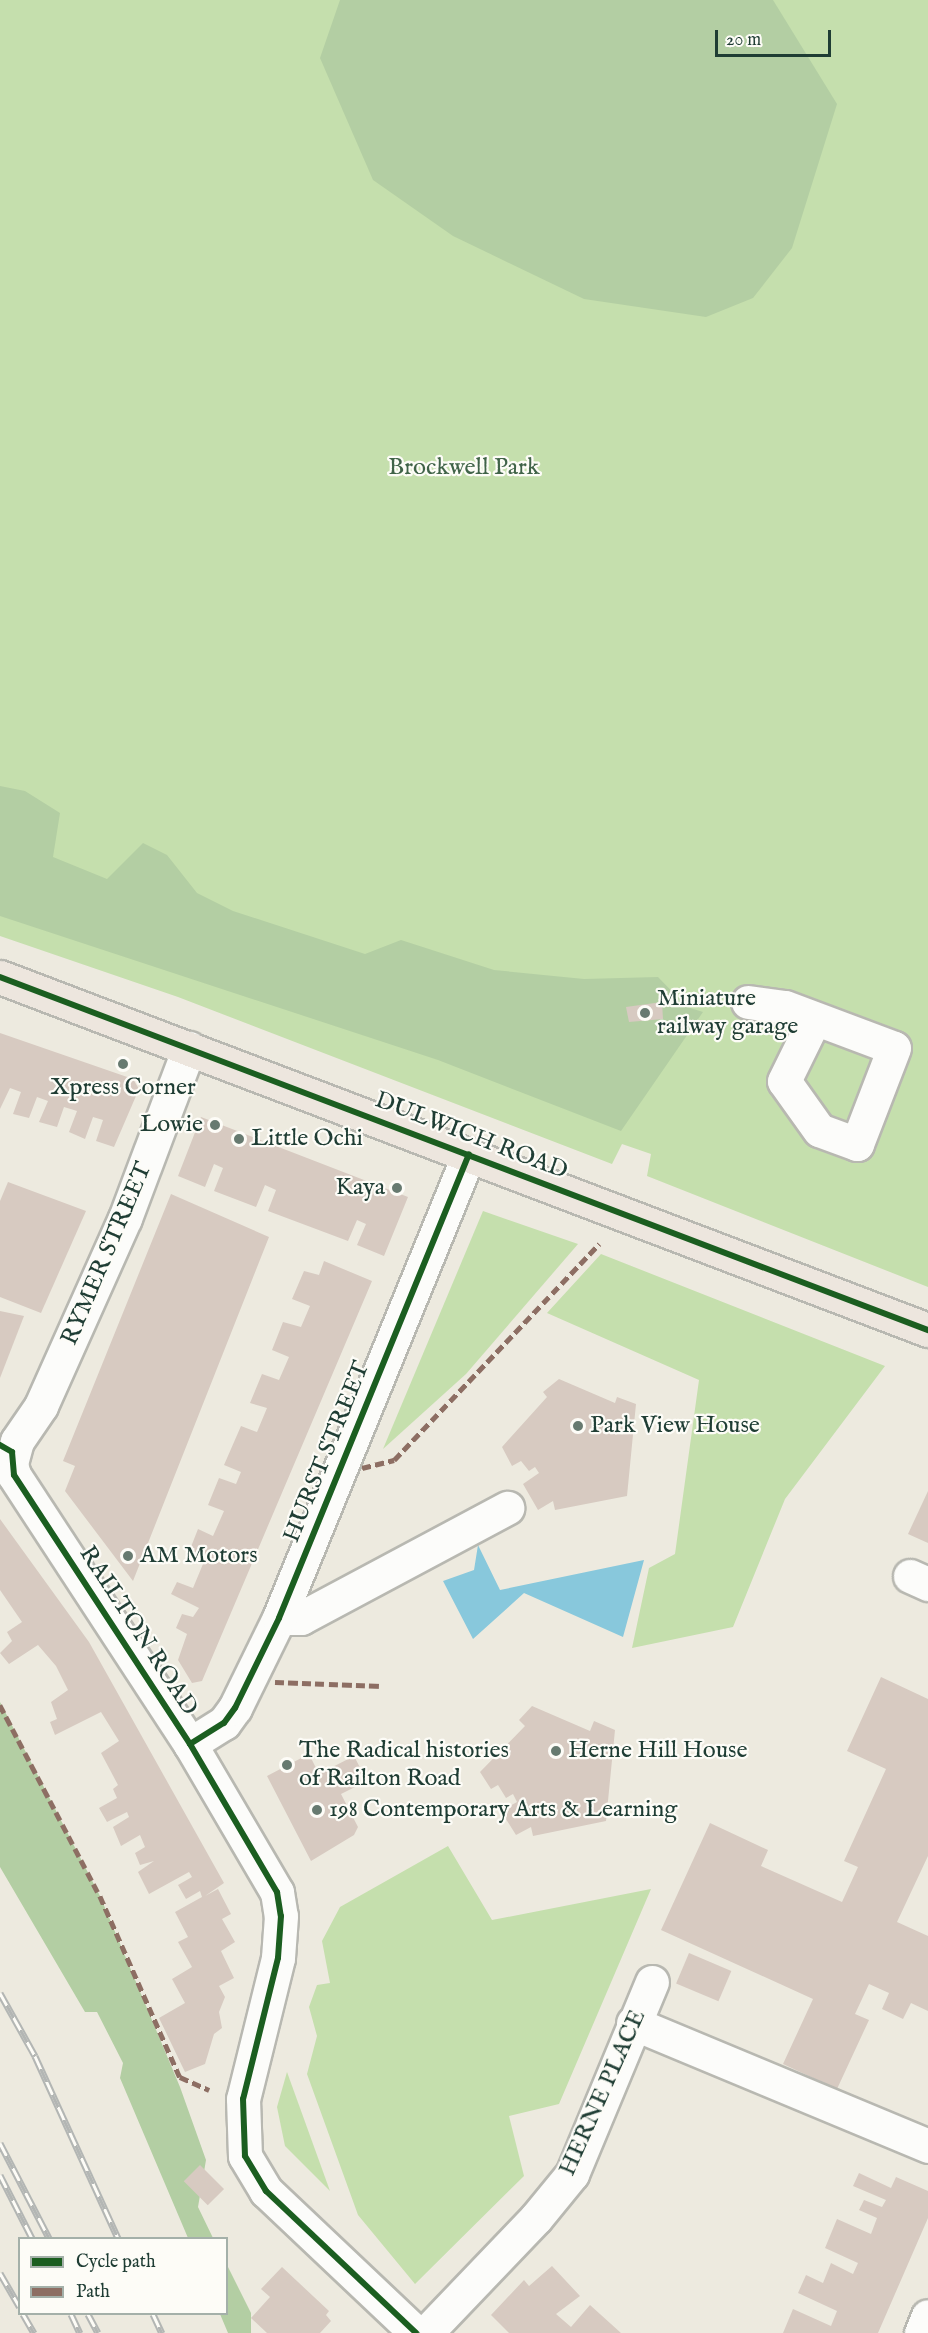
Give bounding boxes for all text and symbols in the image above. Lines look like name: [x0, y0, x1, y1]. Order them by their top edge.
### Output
scale bar: [718, 18, 834, 56]
text: 20 m: [726, 29, 761, 52]
park label: Brockwell Park: [388, 454, 540, 482]
place label: Miniature railway garage: [657, 985, 798, 1041]
marker: Miniature railway garage: [638, 1006, 652, 1020]
marker: Xpress Corner: [116, 1057, 130, 1071]
place label: Xpress Corner: [50, 1074, 196, 1102]
street label: DULWICH ROAD: [370, 1086, 572, 1186]
place label: Lowie: [140, 1111, 203, 1139]
marker: Lowie: [208, 1118, 222, 1132]
place label: Little Ochi: [251, 1125, 363, 1153]
marker: Little Ochi: [232, 1132, 246, 1146]
street label: RYMER STREET: [55, 1158, 159, 1350]
place label: Kaya: [336, 1174, 385, 1202]
marker: Kaya: [390, 1181, 404, 1195]
street label: HURST STREET: [278, 1357, 376, 1547]
place label: Park View House: [590, 1412, 760, 1440]
marker: Park View House: [571, 1419, 585, 1433]
street label: RAILTON ROAD: [72, 1541, 204, 1721]
place label: AM Motors: [140, 1542, 258, 1570]
marker: AM Motors: [121, 1549, 135, 1563]
place label: The Radical histories of Railton Road: [299, 1737, 509, 1793]
place label: Herne Hill House: [568, 1737, 748, 1765]
marker: Herne Hill House: [549, 1744, 563, 1758]
marker: The Radical histories of Railton Road: [280, 1758, 294, 1772]
place label: 198 Contemporary Arts & Learning: [329, 1796, 677, 1824]
marker: 198 Contemporary Arts & Learning: [310, 1803, 324, 1817]
street label: HERNE PLACE: [554, 2006, 652, 2180]
legend: [18, 2237, 228, 2315]
text: Cycle path: [76, 2251, 156, 2274]
text: Path: [76, 2281, 110, 2304]

